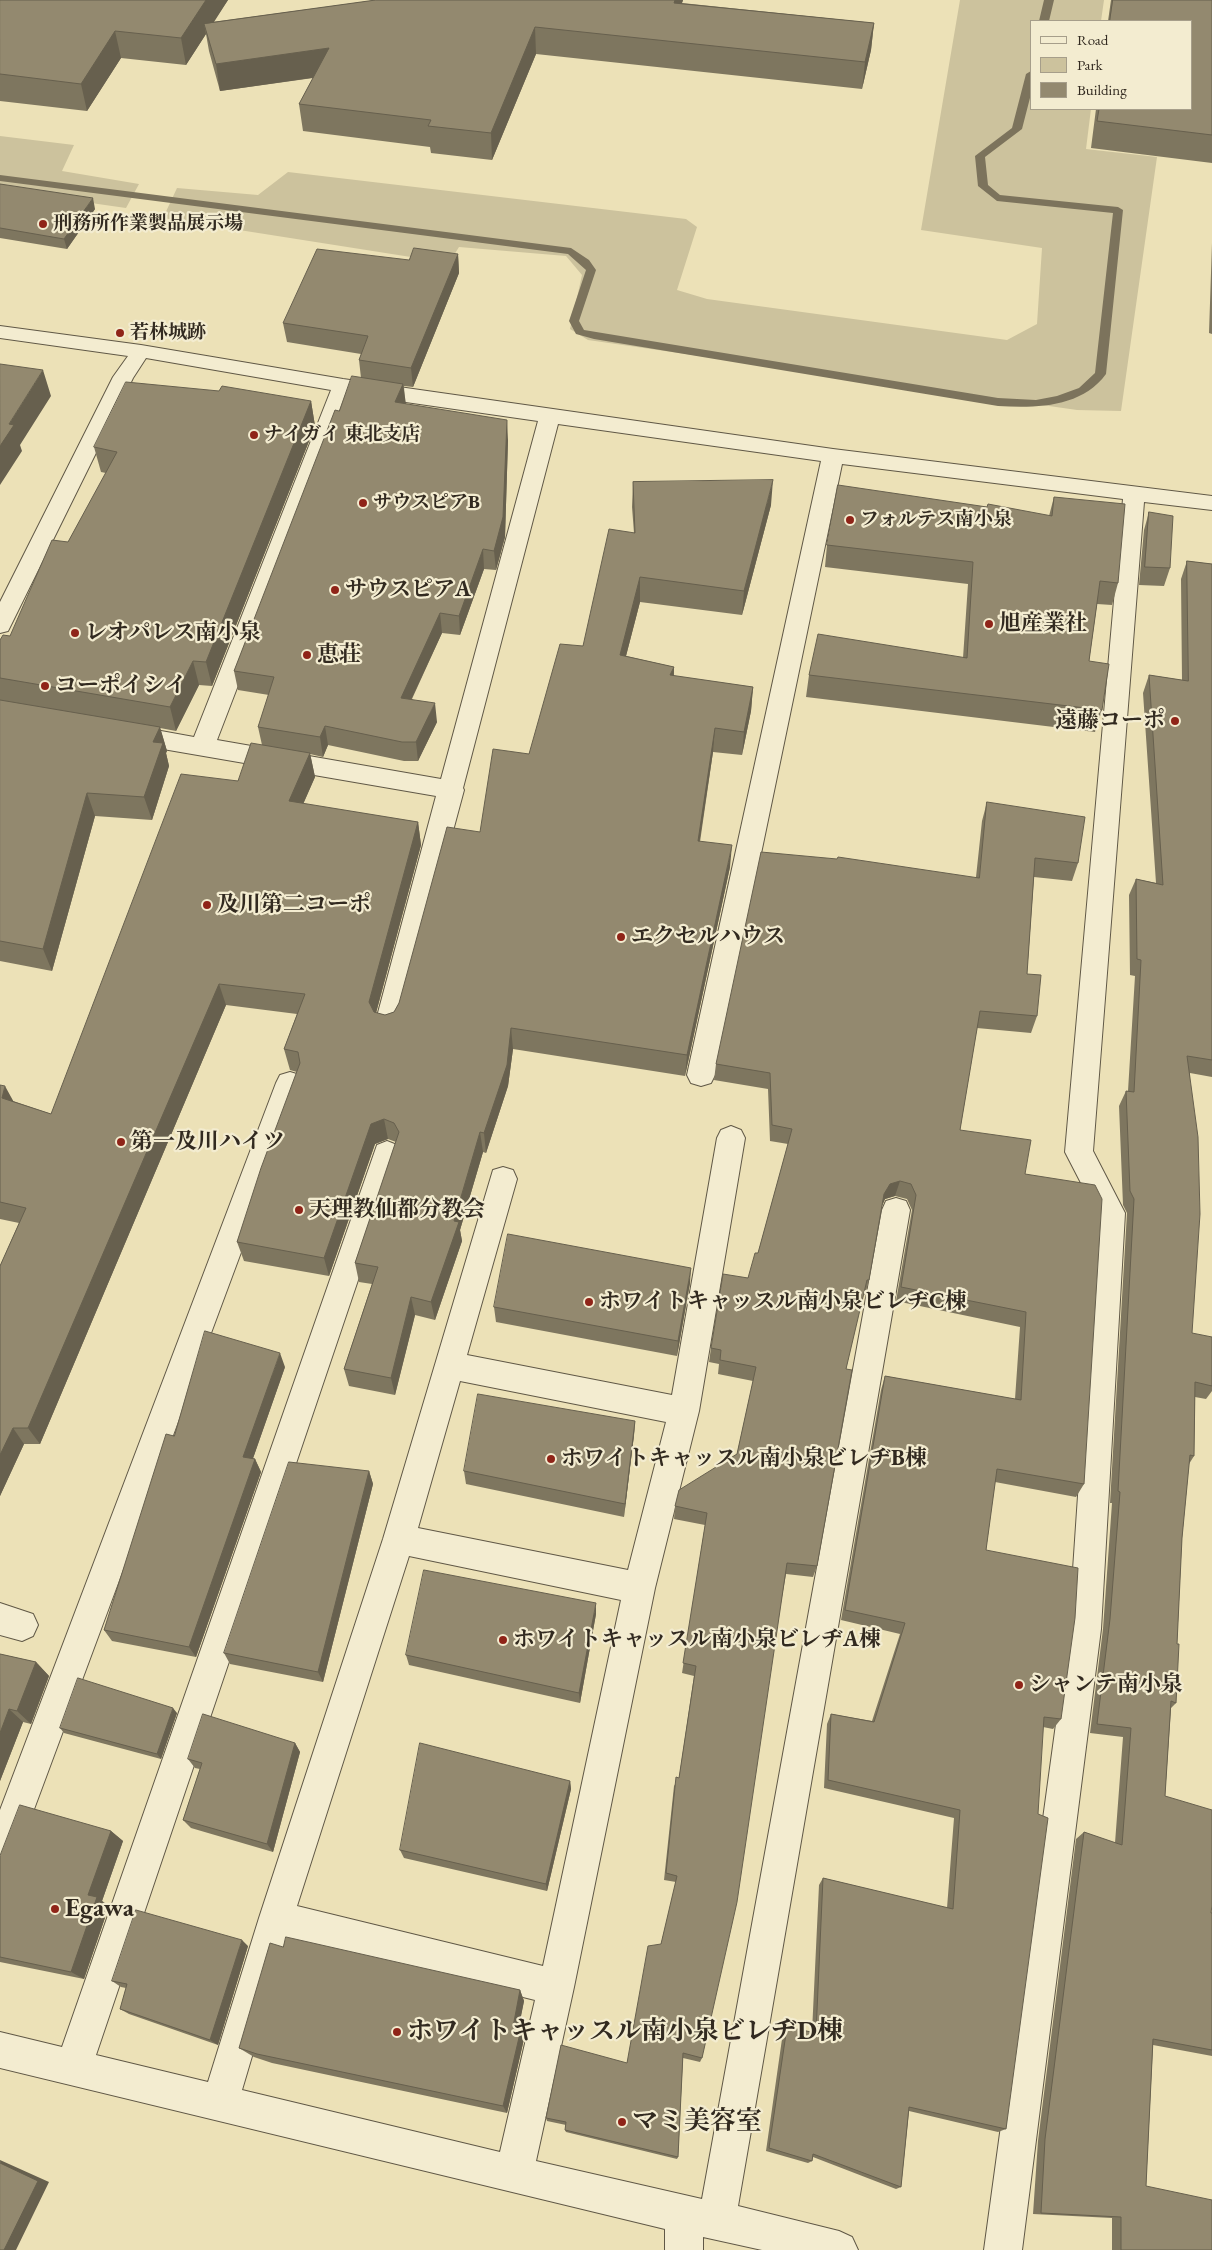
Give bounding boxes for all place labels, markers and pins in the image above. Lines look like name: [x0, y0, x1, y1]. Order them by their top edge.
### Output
place label: 刑務所作業製品展示場: [53, 213, 243, 235]
marker: 刑務所作業製品展示場: [37, 218, 49, 230]
place label: 若林城跡: [130, 322, 206, 344]
marker: 若林城跡: [114, 327, 126, 339]
place label: ナイガイ 東北支店: [264, 424, 421, 446]
marker: ナイガイ 東北支店: [248, 429, 260, 441]
place label: サウスピアB: [373, 492, 480, 514]
marker: サウスピアB: [357, 497, 369, 509]
place label: フォルテス南小泉: [860, 509, 1012, 531]
marker: フォルテス南小泉: [844, 514, 856, 526]
place label: サウスピアA: [345, 577, 471, 603]
marker: サウスピアA: [329, 584, 341, 596]
place label: 旭産業社: [999, 611, 1087, 637]
marker: 旭産業社: [983, 618, 995, 630]
place label: レオパレス南小泉: [85, 620, 261, 646]
marker: レオパレス南小泉: [69, 627, 81, 639]
place label: 恵荘: [317, 642, 361, 668]
marker: 恵荘: [301, 649, 313, 661]
place label: コーポイシイ: [55, 673, 187, 699]
marker: コーポイシイ: [39, 680, 51, 692]
place label: 遠藤コーポ: [1055, 708, 1165, 734]
marker: 遠藤コーポ: [1169, 715, 1181, 727]
place label: 及川第二コーポ: [217, 892, 371, 918]
marker: 及川第二コーポ: [201, 899, 213, 911]
place label: エクセルハウス: [631, 924, 785, 950]
marker: エクセルハウス: [615, 931, 627, 943]
place label: 第一及川ハイツ: [131, 1129, 285, 1155]
marker: 第一及川ハイツ: [115, 1136, 127, 1148]
place label: 天理教仙都分教会: [309, 1197, 485, 1223]
marker: 天理教仙都分教会: [293, 1204, 305, 1216]
place label: ホワイトキャッスル南小泉ビレヂC棟: [599, 1289, 967, 1315]
marker: ホワイトキャッスル南小泉ビレヂC棟: [583, 1296, 595, 1308]
place label: ホワイトキャッスル南小泉ビレヂB棟: [561, 1446, 927, 1472]
marker: ホワイトキャッスル南小泉ビレヂB棟: [545, 1453, 557, 1465]
place label: ホワイトキャッスル南小泉ビレヂA棟: [513, 1627, 881, 1653]
marker: ホワイトキャッスル南小泉ビレヂA棟: [497, 1634, 509, 1646]
place label: シャンテ南小泉: [1029, 1672, 1183, 1698]
marker: シャンテ南小泉: [1013, 1679, 1025, 1691]
place label: Egawa: [65, 1893, 134, 1925]
marker: Egawa: [49, 1903, 61, 1915]
place label: ホワイトキャッスル南小泉ビレヂD棟: [407, 2016, 843, 2048]
marker: ホワイトキャッスル南小泉ビレヂD棟: [391, 2026, 403, 2038]
place label: マミ美容室: [632, 2106, 762, 2138]
marker: マミ美容室: [616, 2116, 628, 2128]

